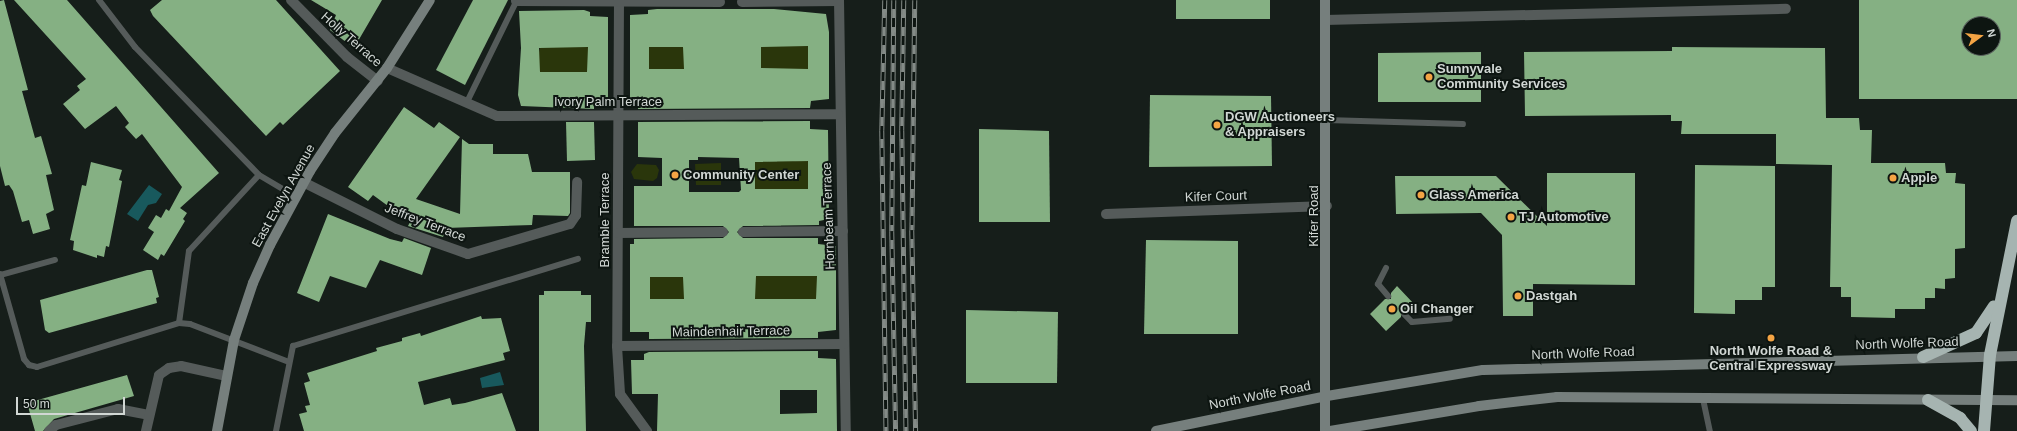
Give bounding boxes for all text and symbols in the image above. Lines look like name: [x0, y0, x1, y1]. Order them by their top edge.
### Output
street label: Holly Terrace: [317, 9, 385, 71]
north arrow: [1961, 16, 2001, 56]
text: N: [1985, 28, 1998, 39]
place label: Sunnyvale Community Services: [1437, 62, 1566, 93]
marker: Sunnyvale Community Services: [1424, 72, 1434, 82]
street label: Ivory Palm Terrace: [554, 94, 662, 110]
place label: DGW Auctioneers & Appraisers: [1225, 110, 1336, 141]
marker: DGW Auctioneers & Appraisers: [1212, 120, 1222, 130]
street label: East Evelyn Avenue: [249, 141, 319, 251]
street label: Hornbeam Terrace: [819, 162, 839, 270]
place label: Community Center: [683, 167, 799, 183]
marker: Community Center: [670, 170, 680, 180]
place label: Apple: [1901, 170, 1937, 186]
street label: Bramble Terrace: [597, 172, 613, 268]
marker: Apple: [1888, 173, 1898, 183]
street label: Kifer Road: [1306, 185, 1322, 247]
place label: Glass America: [1429, 187, 1519, 203]
street label: Kifer Court: [1185, 188, 1247, 206]
marker: Glass America: [1416, 190, 1426, 200]
street label: Jeffrey Terrace: [382, 200, 468, 246]
place label: TJ Automotive: [1519, 209, 1609, 225]
marker: TJ Automotive: [1506, 212, 1516, 222]
place label: Dastgah: [1526, 288, 1577, 304]
marker: Dastgah: [1513, 291, 1523, 301]
place label: Oil Changer: [1400, 301, 1474, 317]
marker: Oil Changer: [1387, 304, 1397, 314]
street label: Maindenhair Terrace: [672, 323, 790, 341]
marker: North Wolfe Road & Central Expressway: [1766, 333, 1776, 343]
street label: North Wolfe Road: [1855, 334, 1959, 354]
street label: North Wolfe Road: [1531, 344, 1635, 364]
place label: North Wolfe Road & Central Expressway: [1709, 344, 1833, 375]
street label: North Wolfe Road: [1208, 379, 1312, 413]
scale bar: [18, 389, 127, 415]
text: 50 m: [23, 397, 50, 411]

